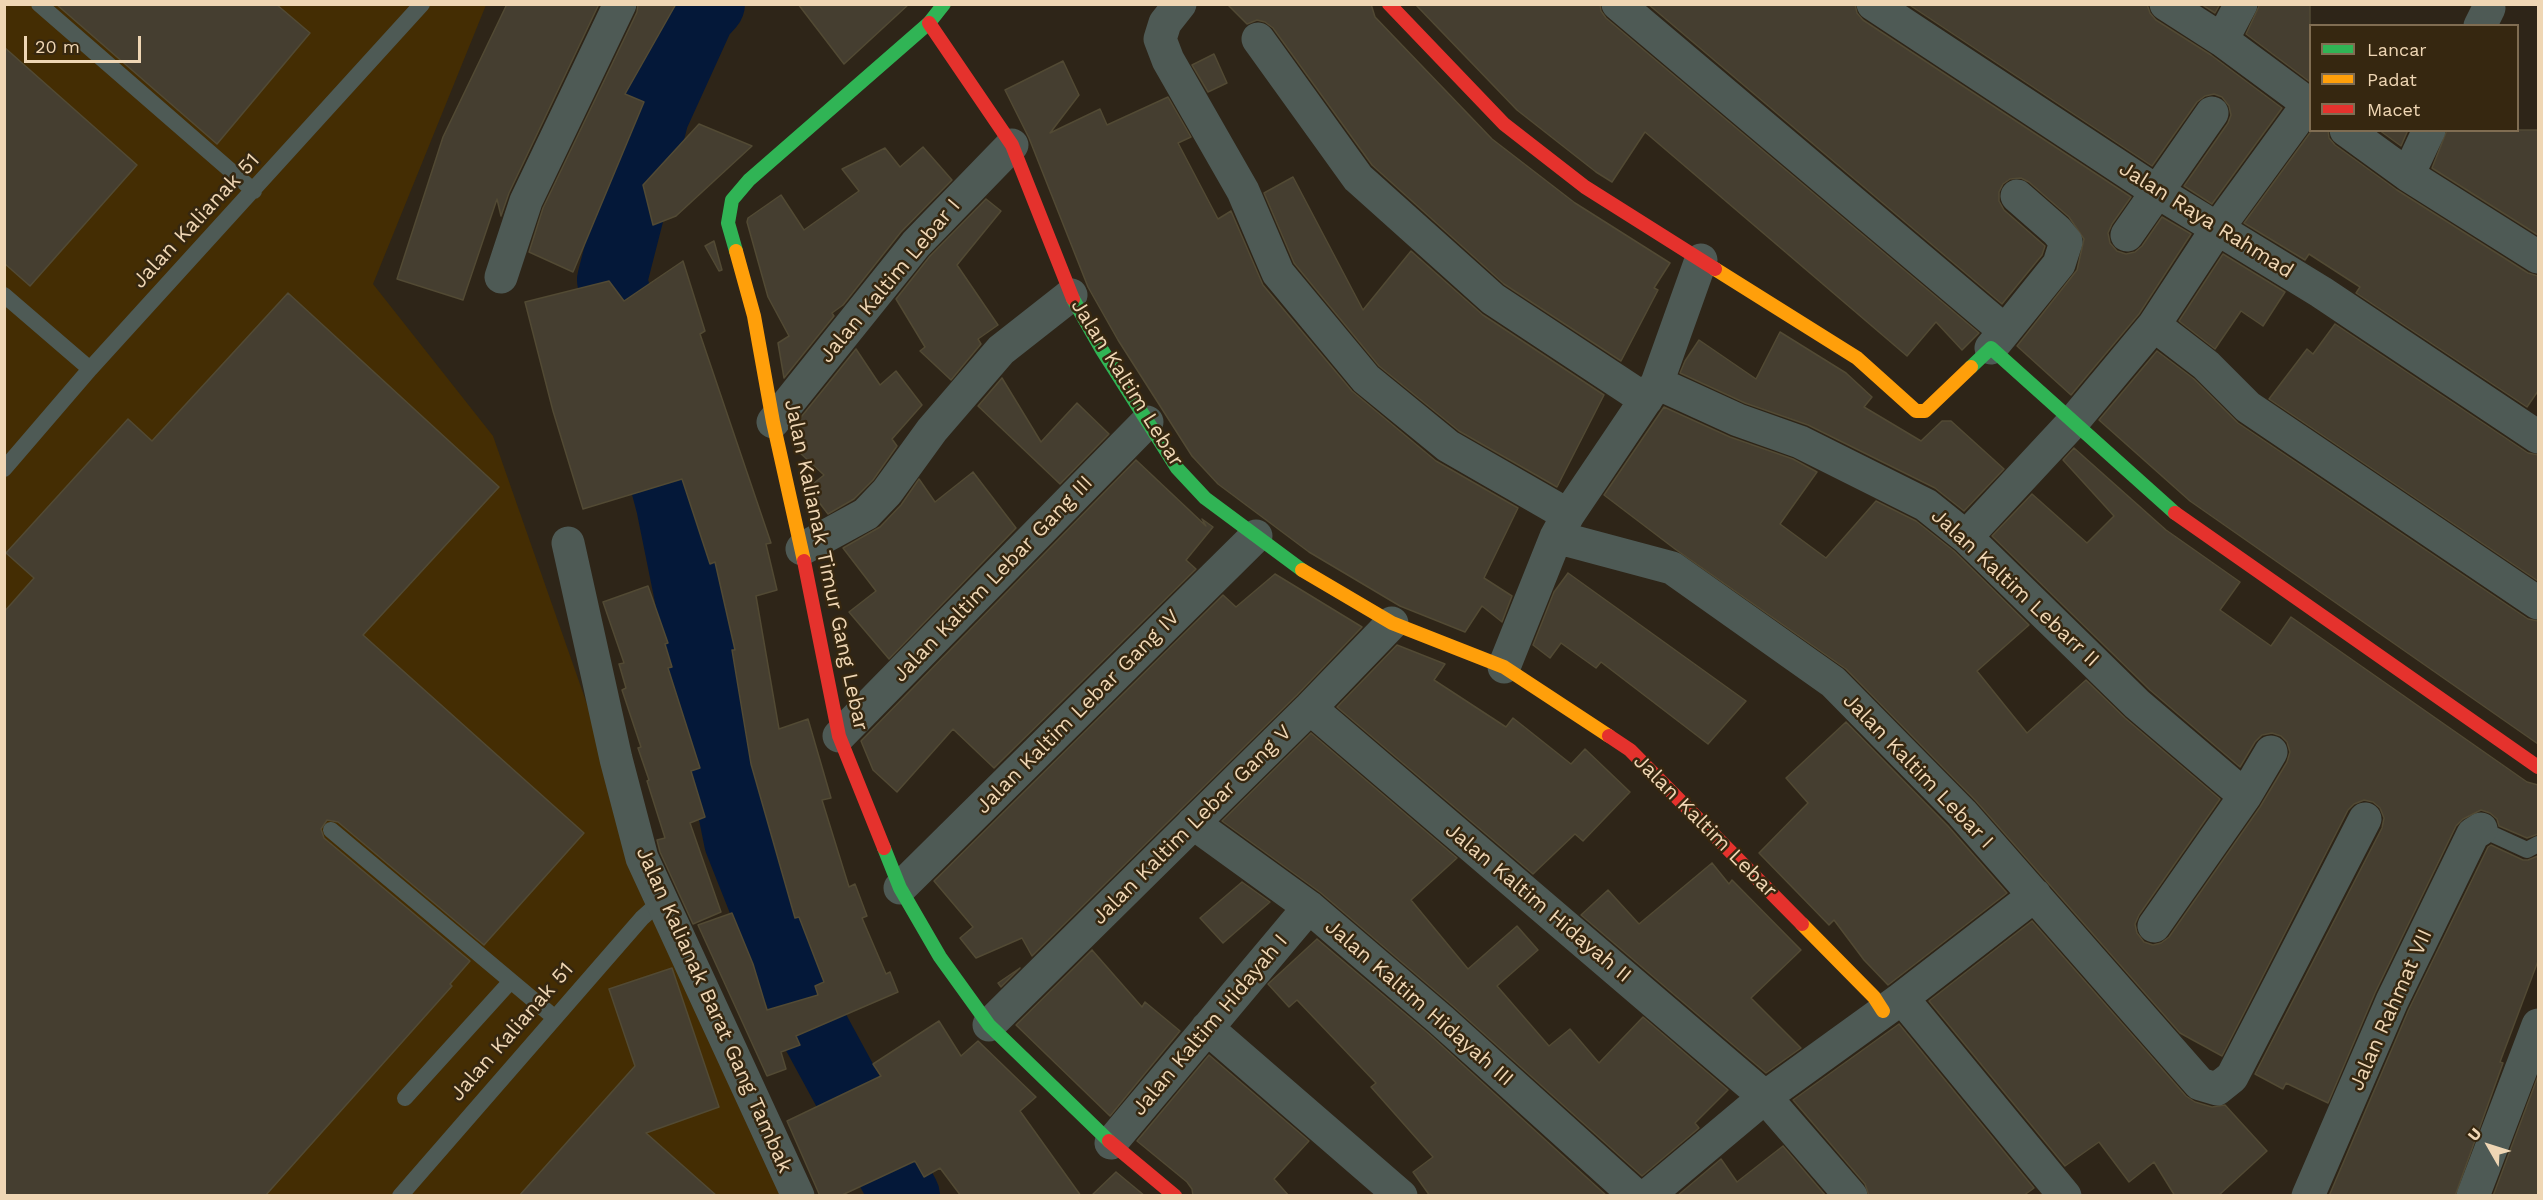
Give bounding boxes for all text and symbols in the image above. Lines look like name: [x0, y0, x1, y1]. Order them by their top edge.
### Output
scale bar: [27, 24, 144, 62]
legend: [2309, 24, 2519, 132]
text: 20 m: [35, 36, 80, 57]
text: Lancar: [2367, 39, 2427, 60]
text: Padat: [2367, 69, 2417, 90]
text: Macet: [2367, 99, 2420, 120]
street label: Jalan Kalianak 51: [127, 148, 265, 294]
street label: Jalan Raya Rahmad: [2114, 156, 2298, 284]
street label: Jalan Kaltim Lebar I: [814, 194, 966, 368]
street label: Jalan Kaltim Lebar: [1065, 295, 1189, 471]
street label: Jalan Kalianak Timur Gang Lebar: [779, 397, 873, 733]
street label: Jalan Kaltim Lebar Gang III: [888, 471, 1098, 687]
street label: Jalan Kaltim Lebarr II: [1926, 503, 2104, 673]
street label: Jalan Kaltim Lebar Gang IV: [971, 605, 1185, 819]
street label: Jalan Kaltim Lebar I: [1837, 688, 1999, 854]
street label: Jalan Kaltim Lebar Gang V: [1087, 720, 1297, 930]
street label: Jalan Kaltim Lebar: [1628, 749, 1782, 903]
street label: Jalan Kaltim Hidayah II: [1440, 818, 1636, 988]
street label: Jalan Kalianak Barat Gang Tambak: [630, 843, 798, 1177]
street label: Jalan Kaltim Hidayah III: [1320, 914, 1518, 1092]
street label: Jalan Rahmat VII: [2344, 925, 2438, 1095]
street label: Jalan Kaltim Hidayah I: [1127, 929, 1293, 1121]
street label: Jalan Kalianak 51: [445, 958, 579, 1106]
north arrow: [2459, 1116, 2519, 1176]
text: U: [2464, 1124, 2486, 1145]

